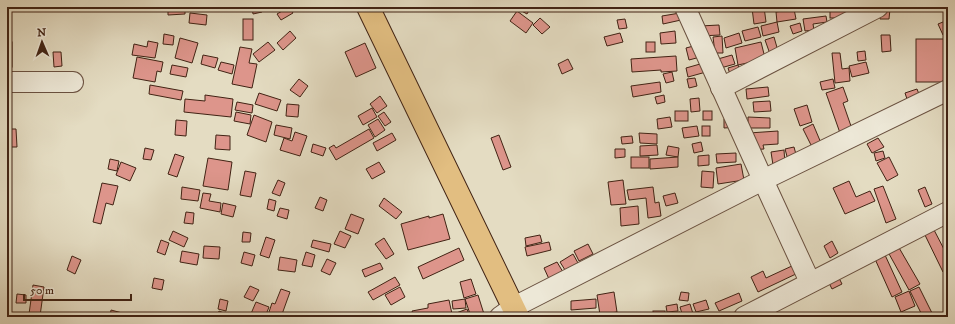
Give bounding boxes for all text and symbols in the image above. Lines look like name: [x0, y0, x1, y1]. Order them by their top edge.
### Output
north arrow: [22, 22, 62, 62]
text: N: [37, 26, 46, 40]
scale bar: [24, 276, 131, 302]
text: 50 m: [30, 283, 54, 298]

